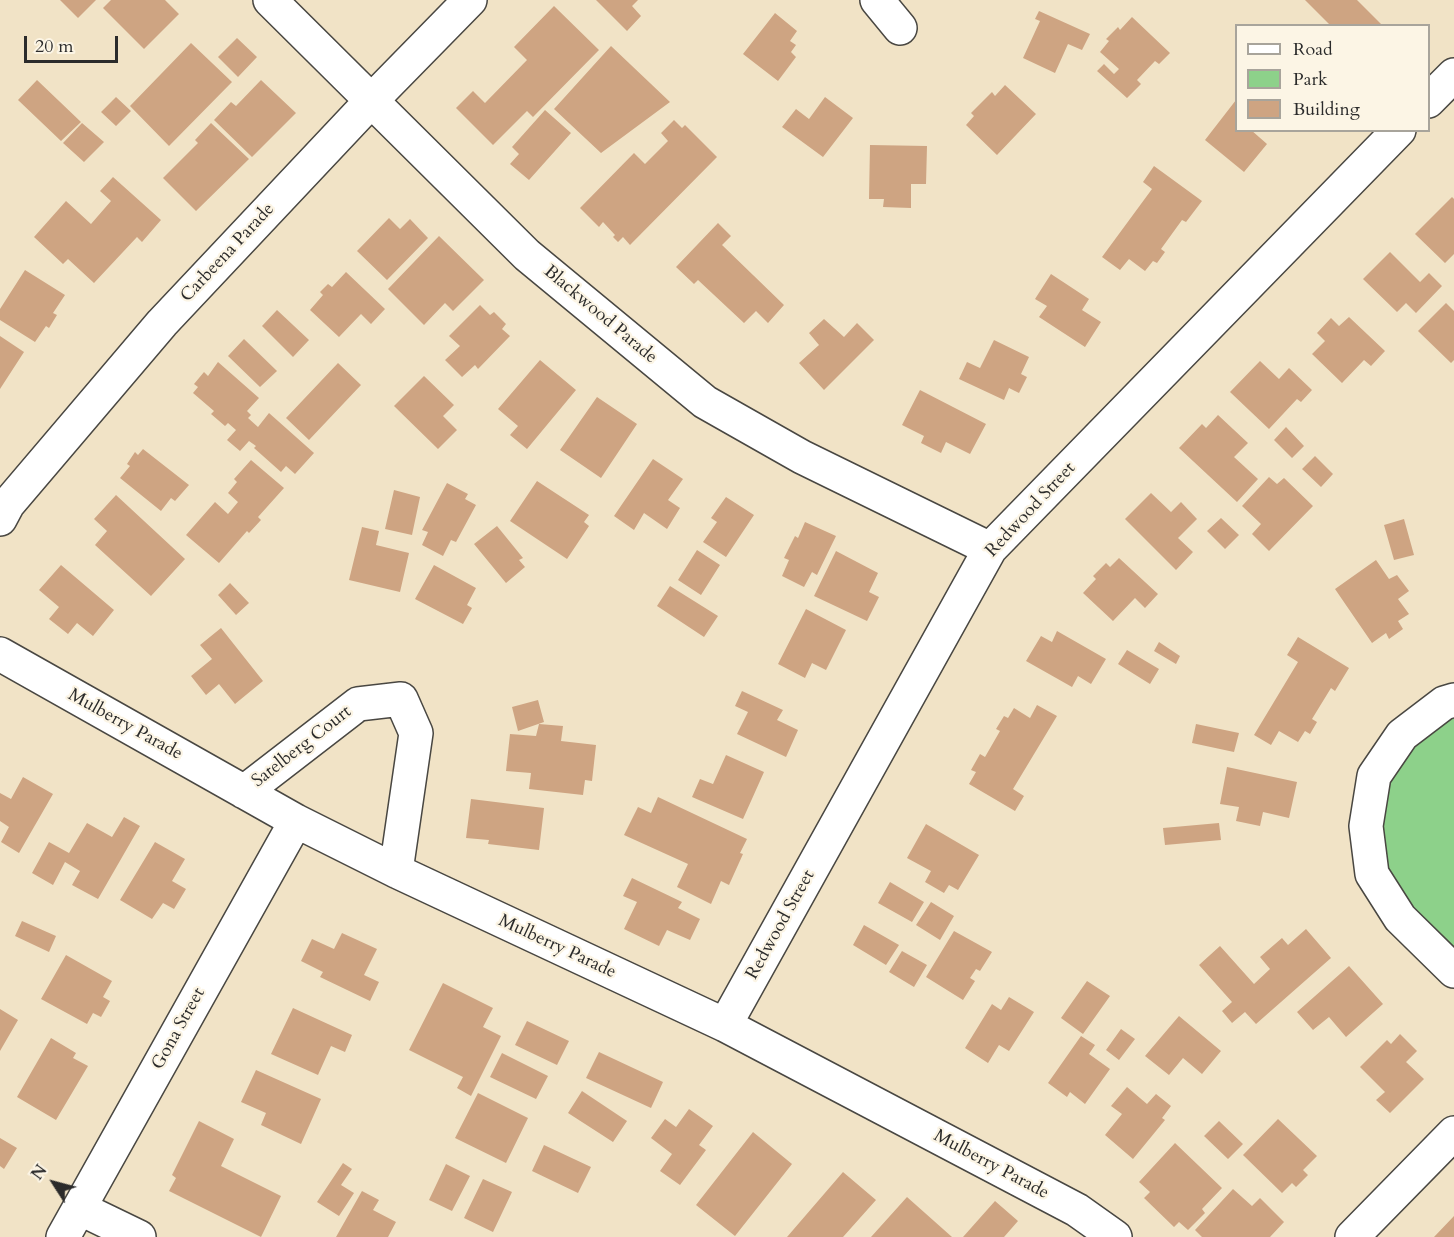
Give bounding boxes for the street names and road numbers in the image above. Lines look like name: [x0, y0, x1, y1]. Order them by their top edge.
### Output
street label: Carbeena Parade: [177, 199, 279, 307]
street label: Blackwood Parade: [539, 261, 661, 369]
street label: Redwood Street: [982, 458, 1080, 562]
street label: Mulberry Parade: [64, 685, 186, 765]
street label: Satelberg Court: [248, 701, 356, 793]
street label: Redwood Street: [742, 866, 820, 984]
street label: Mulberry Parade: [495, 910, 619, 984]
street label: Gona Street: [148, 984, 210, 1074]
street label: Mulberry Parade: [930, 1126, 1052, 1204]

